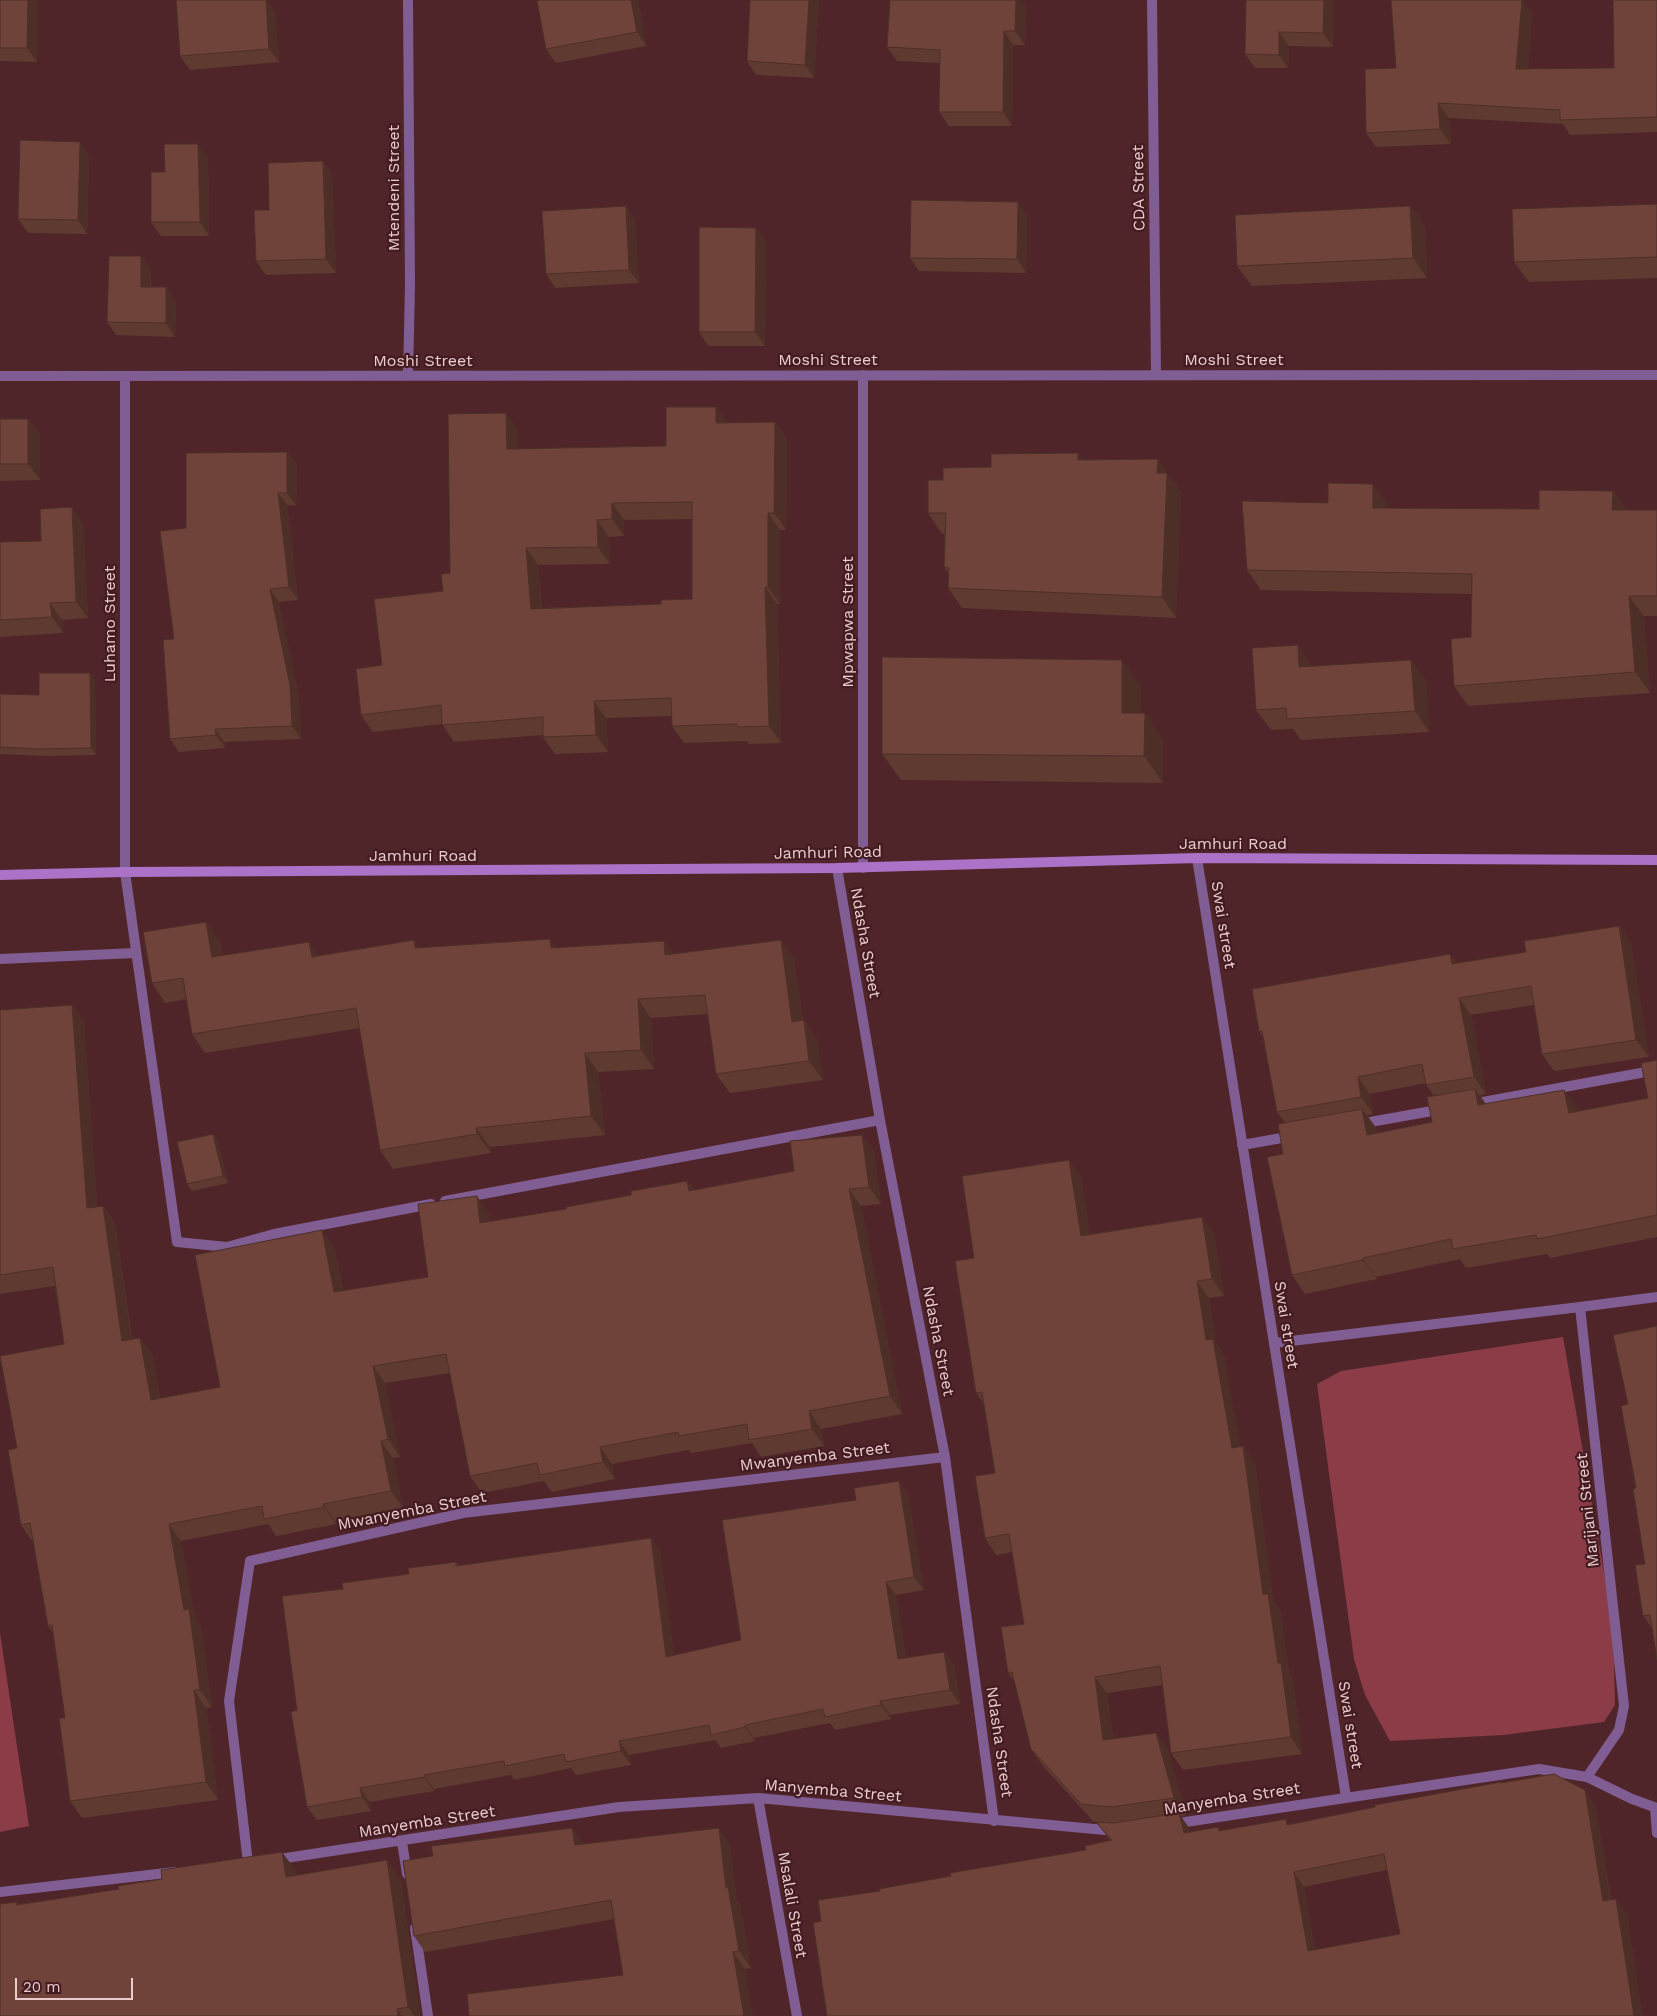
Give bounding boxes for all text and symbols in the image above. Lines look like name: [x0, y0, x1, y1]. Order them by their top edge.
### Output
street label: Mtendeni Street: [384, 125, 404, 251]
street label: CDA Street: [1129, 145, 1149, 231]
street label: Moshi Street: [778, 350, 878, 370]
street label: Moshi Street: [1184, 350, 1284, 370]
street label: Moshi Street: [373, 351, 473, 371]
street label: Mpwapwa Street: [838, 556, 858, 688]
street label: Luhamo Street: [100, 566, 120, 682]
street label: Jamhuri Road: [1179, 834, 1287, 854]
street label: Jamhuri Road: [774, 842, 882, 864]
street label: Jamhuri Road: [369, 846, 477, 866]
street label: Swai street: [1207, 880, 1239, 970]
street label: Ndasha Street: [846, 886, 884, 1000]
street label: Swai street: [1270, 1280, 1302, 1370]
street label: Ndasha Street: [918, 1284, 958, 1398]
street label: Mwanyemba Street: [739, 1438, 891, 1476]
street label: Marijani Street: [1572, 1452, 1604, 1568]
street label: Mwanyemba Street: [336, 1487, 488, 1535]
street label: Swai street: [1334, 1680, 1366, 1770]
street label: Ndasha Street: [982, 1685, 1016, 1799]
street label: Manyemba Street: [764, 1775, 902, 1807]
street label: Manyemba Street: [1162, 1779, 1302, 1819]
street label: Manyemba Street: [357, 1802, 497, 1842]
street label: Msalali Street: [773, 1850, 811, 1960]
scale bar: [18, 1968, 135, 2000]
text: 20 m: [23, 1978, 61, 1996]

